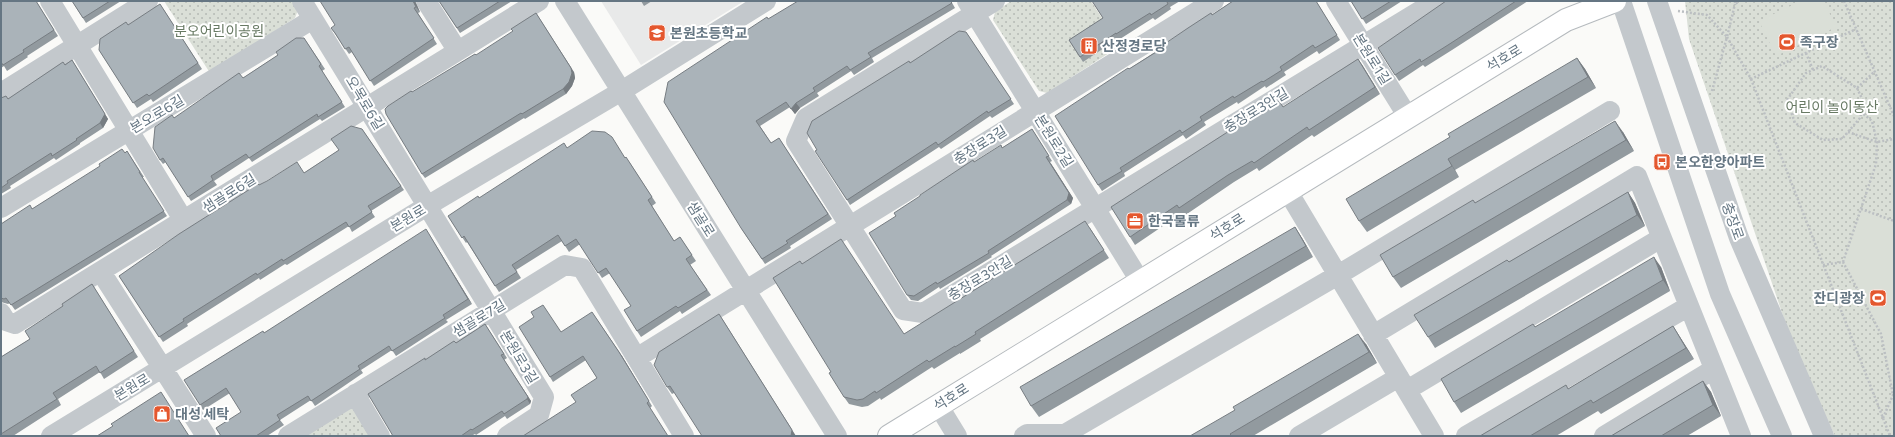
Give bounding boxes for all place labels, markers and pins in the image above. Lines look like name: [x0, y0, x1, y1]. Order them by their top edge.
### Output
school or university icon: 본원초등학교: [647, 23, 667, 43]
place label: 본원초등학교: [670, 24, 747, 41]
sports icon: 족구장: [1777, 32, 1797, 52]
place label: 족구장: [1800, 33, 1839, 50]
building icon: 산정경로당: [1079, 36, 1099, 56]
place label: 산정경로당: [1102, 37, 1167, 54]
bus stop icon: 본오한양아파트: [1652, 152, 1672, 172]
place label: 본오한양아파트: [1675, 153, 1765, 170]
office icon: 한국물류: [1125, 211, 1145, 231]
place label: 한국물류: [1148, 212, 1200, 229]
sports icon: 잔디광장: [1868, 288, 1888, 308]
place label: 잔디광장: [1813, 289, 1865, 306]
shop icon: 대성 세탁: [152, 404, 172, 424]
place label: 대성 세탁: [175, 405, 229, 422]

